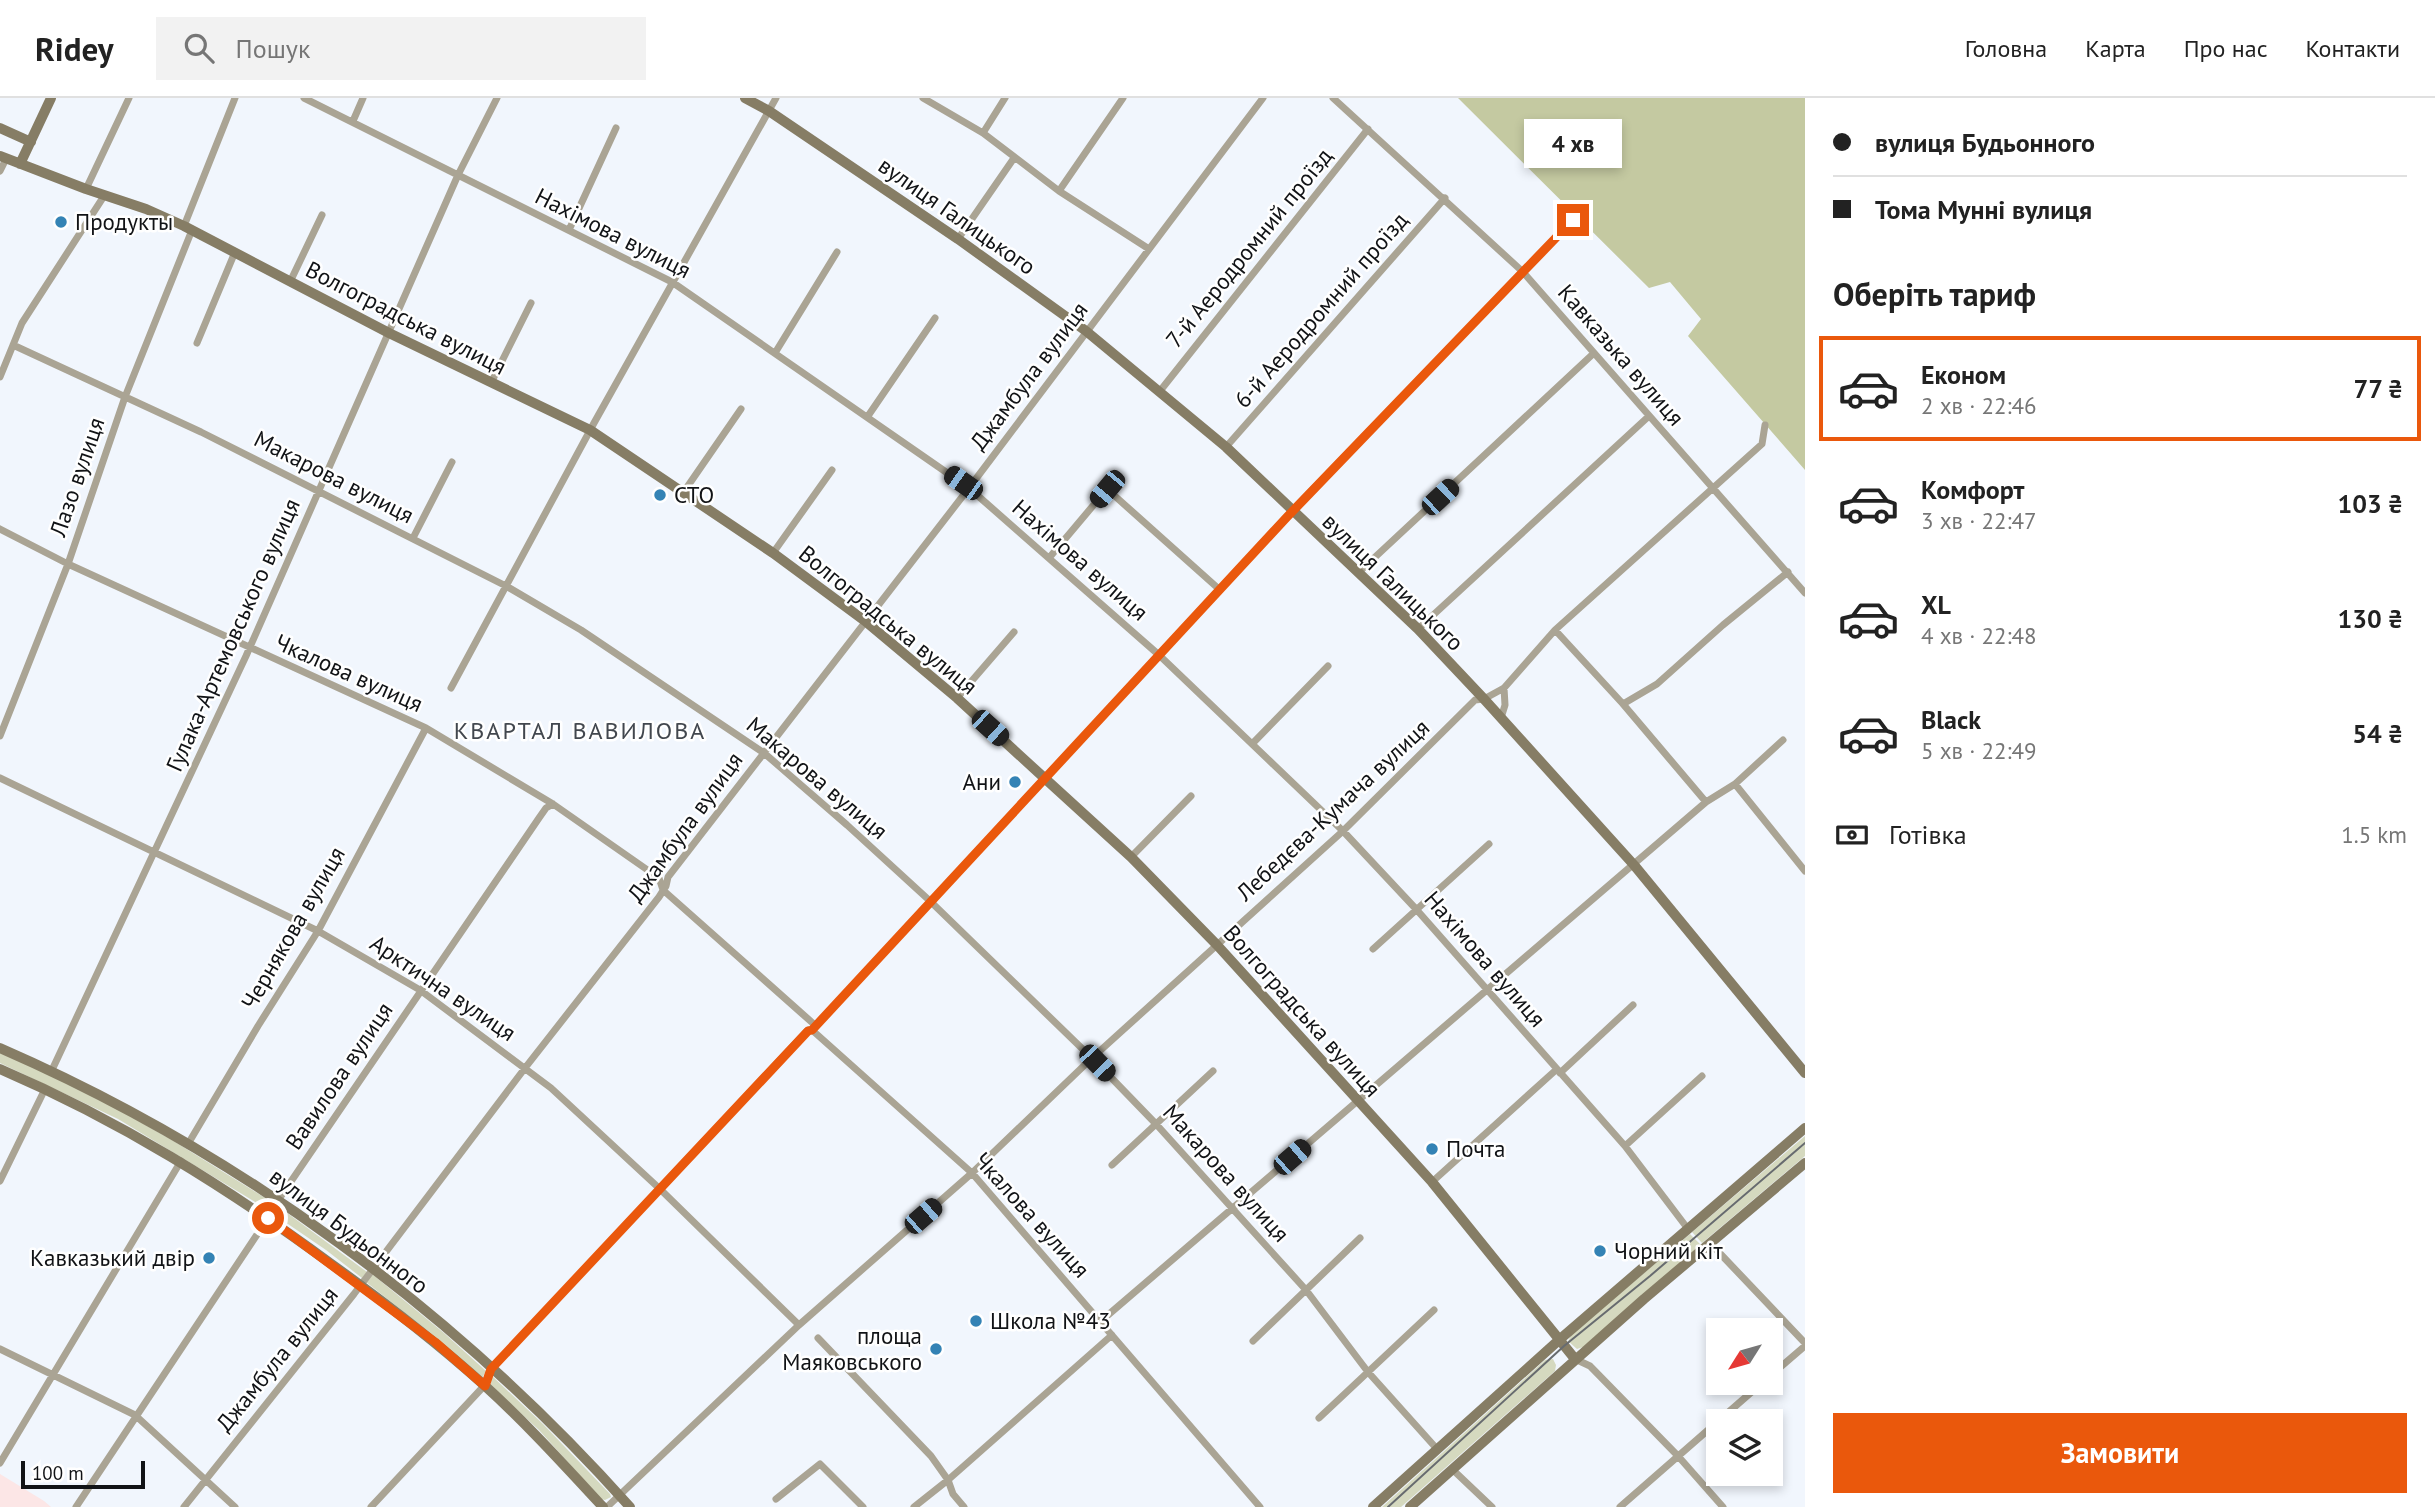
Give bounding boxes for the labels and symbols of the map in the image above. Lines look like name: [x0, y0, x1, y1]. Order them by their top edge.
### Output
callout: 4 хв: [1524, 118, 1622, 167]
street label: 7-й Аеродромний проїзд: [1159, 142, 1338, 353]
street label: вулиця Галицького: [873, 150, 1042, 281]
street label: Нахімова вулиця: [531, 181, 696, 284]
route end: [1557, 204, 1589, 236]
street label: 6-й Аеродромний проїзд: [1228, 206, 1414, 414]
place label: Продукты: [75, 207, 173, 236]
marker: Продукты: [53, 214, 69, 230]
street label: Волгоградська вулиця: [301, 254, 512, 381]
street label: Кавказька вулиця: [1552, 278, 1691, 431]
street label: Джамбула вулиця: [963, 296, 1094, 455]
street label: Лазо вулиця: [42, 414, 110, 541]
street label: Макарова вулиця: [250, 424, 419, 529]
car: [940, 462, 987, 504]
car: [1086, 466, 1129, 512]
car: [1418, 475, 1463, 519]
place label: СТО: [674, 480, 714, 509]
marker: СТО: [652, 487, 668, 503]
street label: Нахімова вулиця: [1006, 493, 1154, 627]
street label: Гулака-Артемовського вулиця: [159, 494, 306, 776]
street label: вулиця Галицького: [1317, 507, 1470, 657]
street label: Волгоградська вулиця: [793, 539, 984, 701]
street label: Чкалова вулиця: [271, 627, 428, 718]
car: [968, 706, 1013, 750]
street label: Макарова вулиця: [741, 710, 894, 845]
street label: Лебедєва-Кумача вулиця: [1229, 713, 1435, 907]
district label: КВАРТАЛ ВАВИЛОВА: [454, 715, 706, 746]
street label: Джамбула вулиця: [621, 746, 749, 907]
place label: Ани: [963, 767, 1001, 796]
marker: Ани: [1007, 774, 1023, 790]
street label: Чернякова вулиця: [234, 841, 351, 1014]
street label: Нахімова вулиця: [1418, 885, 1552, 1033]
street label: Волгоградська вулиця: [1217, 919, 1387, 1103]
street label: Арктична вулиця: [365, 928, 522, 1047]
street label: Вавилова вулиця: [279, 997, 399, 1155]
car: [1075, 1041, 1120, 1085]
street label: Макарова вулиця: [1157, 1098, 1296, 1248]
place label: Почта: [1446, 1134, 1505, 1163]
car: [1270, 1135, 1315, 1179]
marker: Почта: [1424, 1141, 1440, 1157]
street label: Чкалова вулиця: [968, 1146, 1096, 1283]
street label: вулиця Будьонного: [264, 1161, 435, 1300]
car: [901, 1194, 946, 1238]
route start: [252, 1202, 284, 1234]
place label: Чорний кіт: [1614, 1236, 1724, 1265]
place label: Кавказький двір: [30, 1243, 195, 1272]
marker: Чорний кіт: [1592, 1243, 1608, 1259]
marker: Кавказький двір: [201, 1250, 217, 1266]
street label: Джамбула вулиця: [209, 1280, 344, 1437]
place label: Школа №43: [990, 1306, 1111, 1335]
marker: Школа №43: [968, 1313, 984, 1329]
north arrow: [1706, 1318, 1783, 1395]
place label: площа Маяковського: [782, 1321, 922, 1376]
marker: площа Маяковського: [928, 1341, 944, 1357]
scale bar: [21, 1458, 145, 1490]

